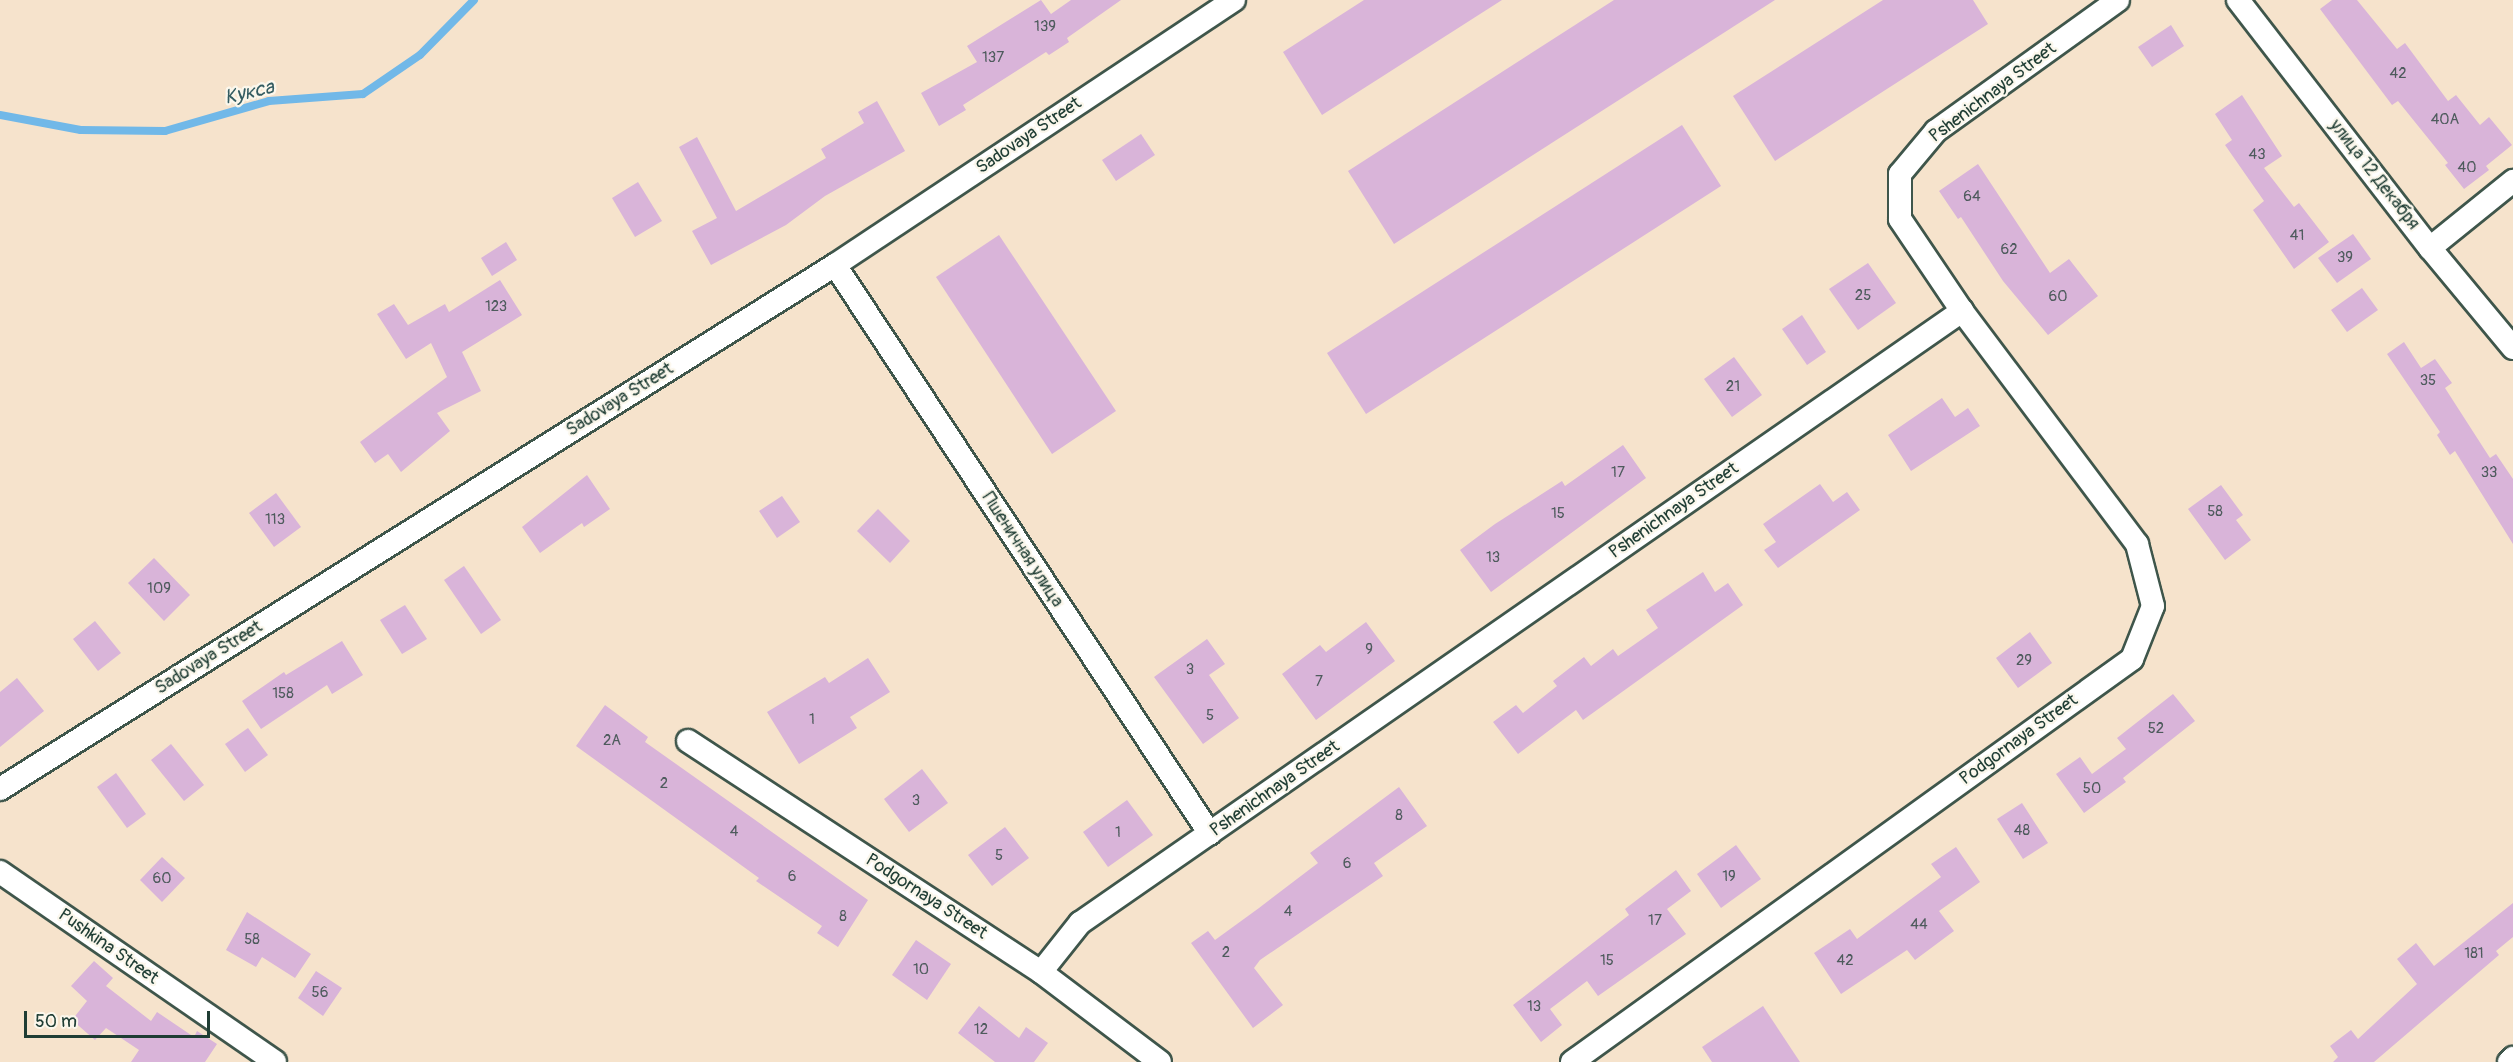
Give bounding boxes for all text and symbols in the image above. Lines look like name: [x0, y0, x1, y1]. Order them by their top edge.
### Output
house number: 139: [1034, 18, 1056, 36]
street label: Pshenichnaya Street: [1925, 38, 2061, 148]
house number: 137: [982, 49, 1004, 67]
house number: 42: [2389, 65, 2407, 83]
water label: Кукса: [222, 75, 276, 109]
street label: Sadovaya Street: [972, 93, 1086, 179]
house number: 40А: [2431, 111, 2459, 129]
street label: улица 12 Декабря: [2324, 116, 2424, 234]
house number: 43: [2248, 146, 2266, 164]
house number: 40: [2458, 159, 2476, 177]
house number: 64: [1963, 188, 1981, 206]
house number: 41: [2290, 227, 2304, 245]
house number: 62: [2000, 241, 2018, 259]
house number: 39: [2337, 249, 2353, 267]
house number: 25: [1855, 287, 1871, 305]
house number: 60: [2049, 288, 2067, 306]
house number: 123: [485, 298, 507, 316]
street label: Sadovaya Street: [562, 358, 678, 442]
house number: 35: [2420, 372, 2436, 390]
house number: 21: [1726, 378, 1740, 396]
street label: Pshenichnaya Street: [1605, 458, 1743, 564]
house number: 17: [1611, 464, 1625, 482]
house number: 33: [2481, 464, 2497, 482]
street label: Пшеничная улица: [977, 488, 1067, 612]
house number: 58: [2207, 503, 2223, 521]
house number: 15: [1551, 505, 1565, 523]
house number: 113: [265, 511, 285, 529]
house number: 13: [1486, 549, 1500, 567]
house number: 109: [147, 580, 171, 598]
street label: Sadovaya Street: [151, 616, 267, 700]
house number: 9: [1365, 641, 1373, 659]
house number: 29: [2016, 652, 2032, 670]
house number: 3: [1186, 661, 1194, 679]
house number: 7: [1315, 673, 1323, 691]
house number: 158: [272, 685, 294, 703]
street label: Podgornaya Street: [1956, 690, 2082, 790]
house number: 5: [1206, 707, 1214, 725]
house number: 1: [809, 711, 815, 729]
house number: 52: [2148, 720, 2164, 738]
house number: 2А: [603, 732, 621, 750]
street label: Pshenichnaya Street: [1206, 736, 1344, 842]
house number: 2: [660, 775, 668, 793]
house number: 50: [2083, 780, 2101, 798]
house number: 3: [912, 792, 920, 810]
house number: 8: [1395, 807, 1403, 825]
house number: 48: [2014, 822, 2030, 840]
house number: 4: [730, 823, 738, 841]
house number: 1: [1115, 824, 1121, 842]
house number: 5: [995, 847, 1003, 865]
street label: Podgornaya Street: [861, 850, 991, 944]
house number: 6: [1343, 855, 1351, 873]
house number: 6: [788, 868, 796, 886]
house number: 19: [1722, 868, 1736, 886]
house number: 60: [153, 870, 171, 888]
house number: 4: [1284, 903, 1292, 921]
street label: Pushkina Street: [54, 905, 162, 989]
house number: 8: [839, 908, 847, 926]
house number: 17: [1648, 912, 1662, 930]
house number: 44: [1910, 916, 1928, 934]
house number: 58: [244, 931, 260, 949]
house number: 2: [1222, 944, 1230, 962]
house number: 181: [2464, 945, 2484, 963]
house number: 15: [1600, 952, 1614, 970]
house number: 42: [1836, 952, 1854, 970]
house number: 10: [913, 961, 929, 979]
house number: 56: [312, 984, 328, 1002]
house number: 13: [1527, 998, 1541, 1016]
scale bar: [27, 999, 213, 1037]
text: 50 m: [35, 1010, 77, 1033]
house number: 12: [974, 1021, 988, 1039]

